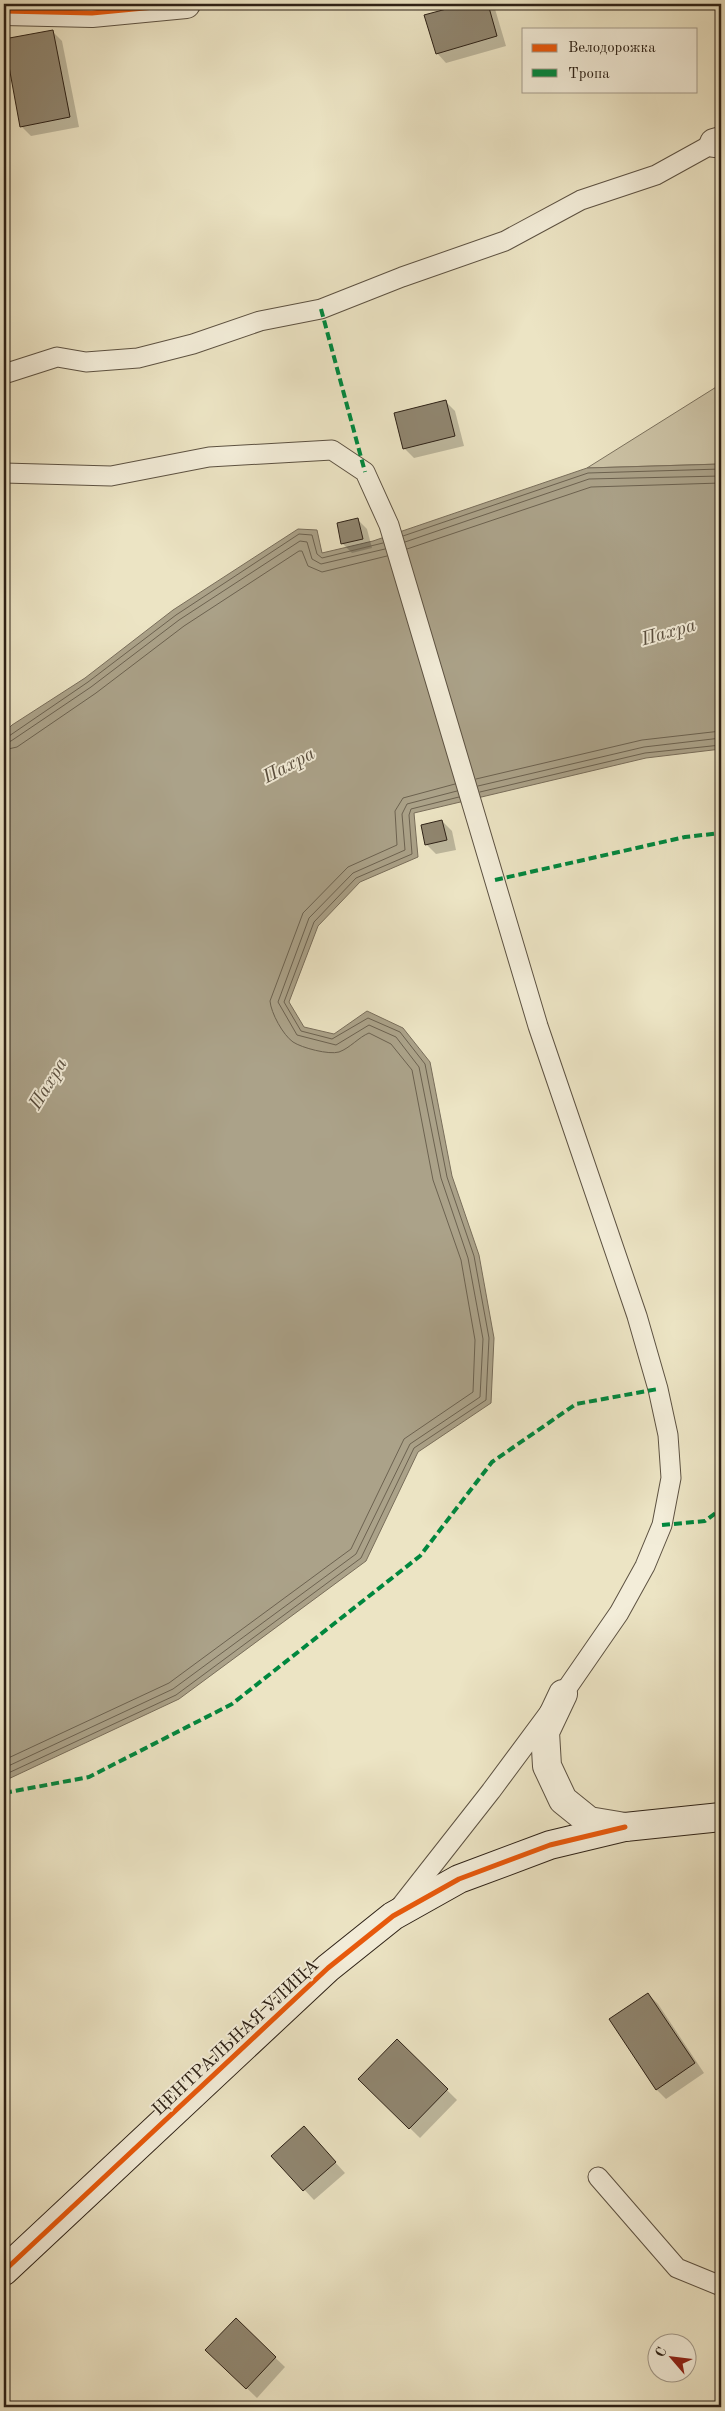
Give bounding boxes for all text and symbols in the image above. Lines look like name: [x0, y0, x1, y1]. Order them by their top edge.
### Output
legend: [522, 28, 698, 92]
text: Велодорожка: [568, 41, 656, 56]
text: Тропа: [568, 67, 610, 82]
water label: Пахра: [638, 617, 698, 651]
water label: Пахра: [259, 745, 318, 788]
water label: Пахра: [26, 1055, 72, 1114]
street label: ЦЕНТРАЛЬНАЯ УЛИЦА: [149, 1956, 322, 2119]
north arrow: [648, 2334, 698, 2384]
text: С: [653, 2345, 670, 2360]

